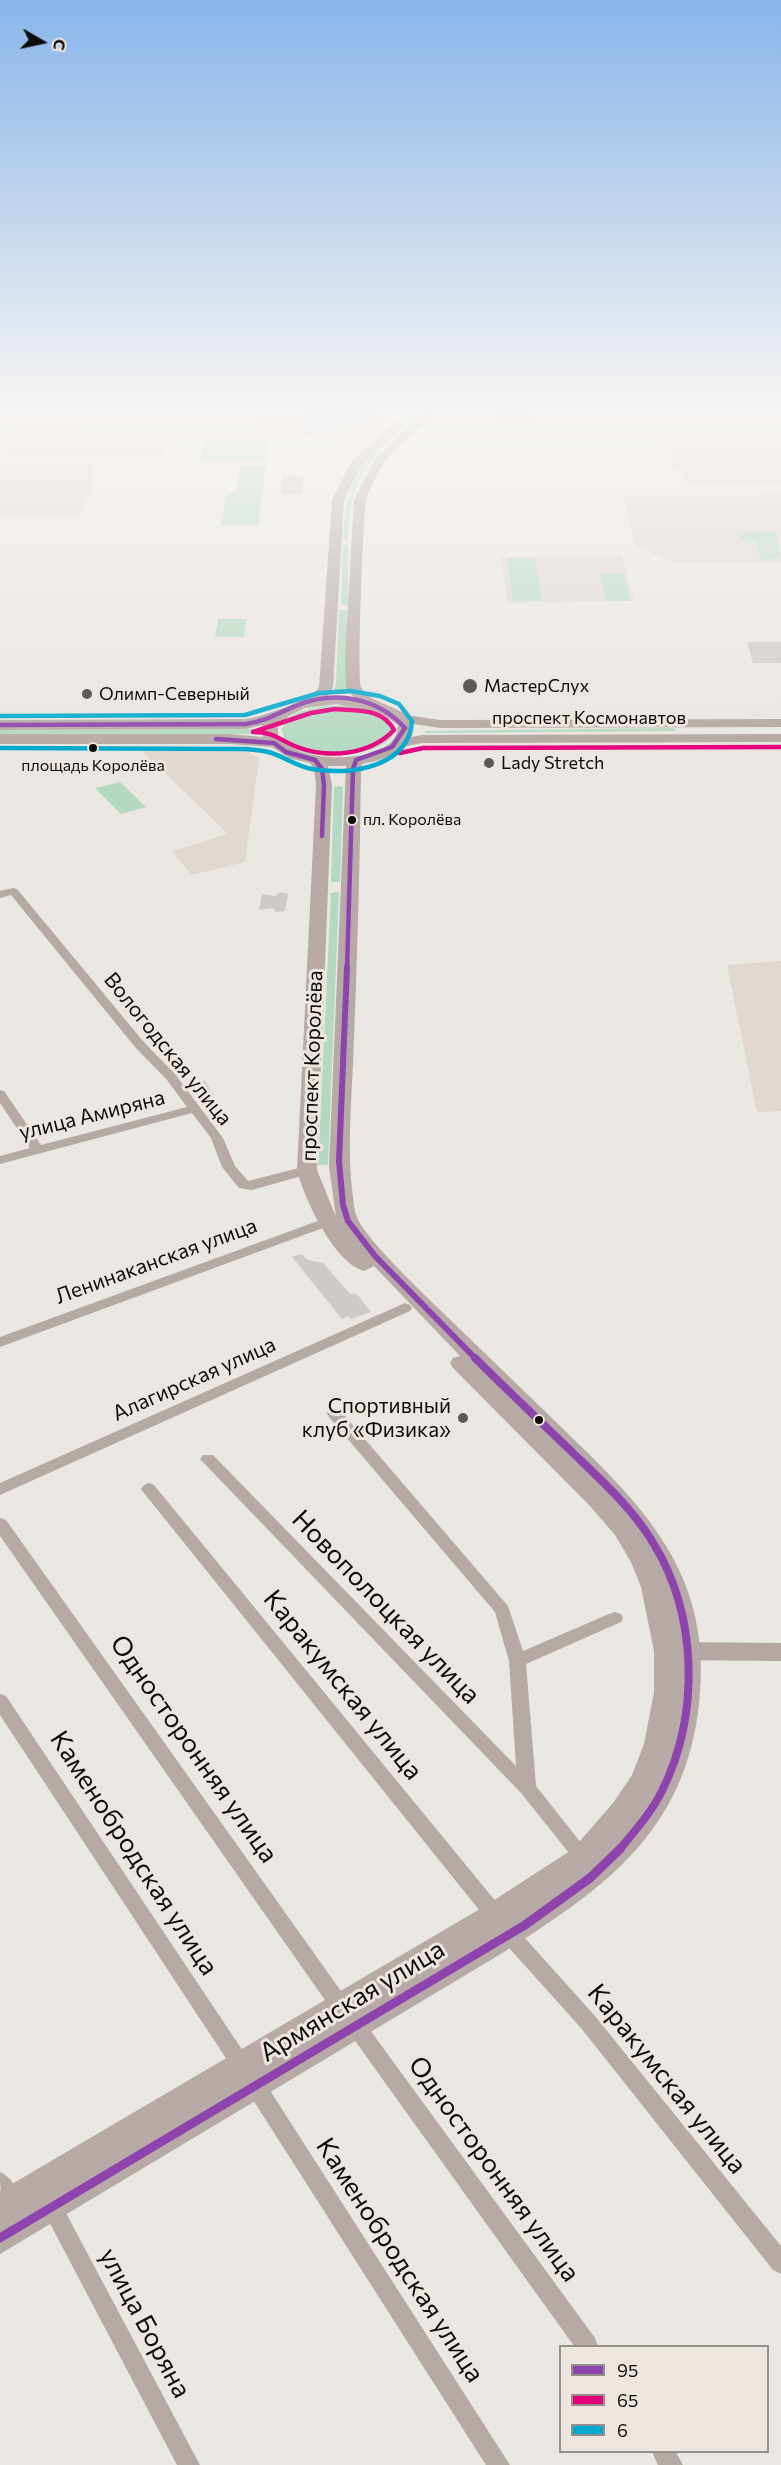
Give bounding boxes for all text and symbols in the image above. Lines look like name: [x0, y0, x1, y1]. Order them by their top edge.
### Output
north arrow: [12, 12, 72, 72]
text: С: [50, 38, 71, 52]
place label: МастерСлух: [484, 675, 589, 697]
marker: МастерСлух: [461, 677, 479, 695]
place label: Олимп-Северный: [99, 683, 250, 705]
marker: Олимп-Северный: [80, 687, 94, 701]
street label: проспект Космонавтов: [492, 707, 686, 729]
marker: площадь Королёва: [87, 742, 99, 754]
place label: Lady Stretch: [501, 752, 604, 774]
place label: площадь Королёва: [21, 756, 165, 776]
marker: Lady Stretch: [482, 756, 496, 770]
place label: пл. Королёва: [363, 810, 461, 830]
marker: пл. Королёва: [346, 814, 358, 826]
street label: Вологодская улица: [99, 967, 237, 1131]
street label: проспект Королёва: [296, 970, 328, 1162]
street label: улица Амиряна: [17, 1085, 167, 1145]
street label: Ленинаканская улица: [52, 1213, 260, 1309]
street label: Алагирская улица: [108, 1332, 280, 1426]
place label: Спортивный клуб «Физика»: [302, 1393, 451, 1443]
marker: Спортивный клуб «Физика»: [456, 1411, 470, 1425]
unlabelled marker: [533, 1414, 545, 1426]
street label: Новополоцкая улица: [285, 1504, 487, 1710]
street label: Каракумская улица: [257, 1584, 429, 1786]
street label: Односторонняя улица: [104, 1629, 284, 1869]
street label: Каменобродская улица: [43, 1725, 225, 1981]
street label: Армянская улица: [254, 1934, 450, 2068]
street label: Каракумская улица: [581, 1978, 753, 2180]
street label: Односторонняя улица: [402, 2050, 586, 2288]
street label: Каменобродская улица: [309, 2132, 491, 2388]
street label: улица Боряна: [92, 2243, 198, 2403]
legend: [559, 2345, 769, 2453]
text: 95: [617, 2359, 638, 2381]
text: 65: [617, 2389, 638, 2411]
text: 6: [617, 2419, 628, 2441]

